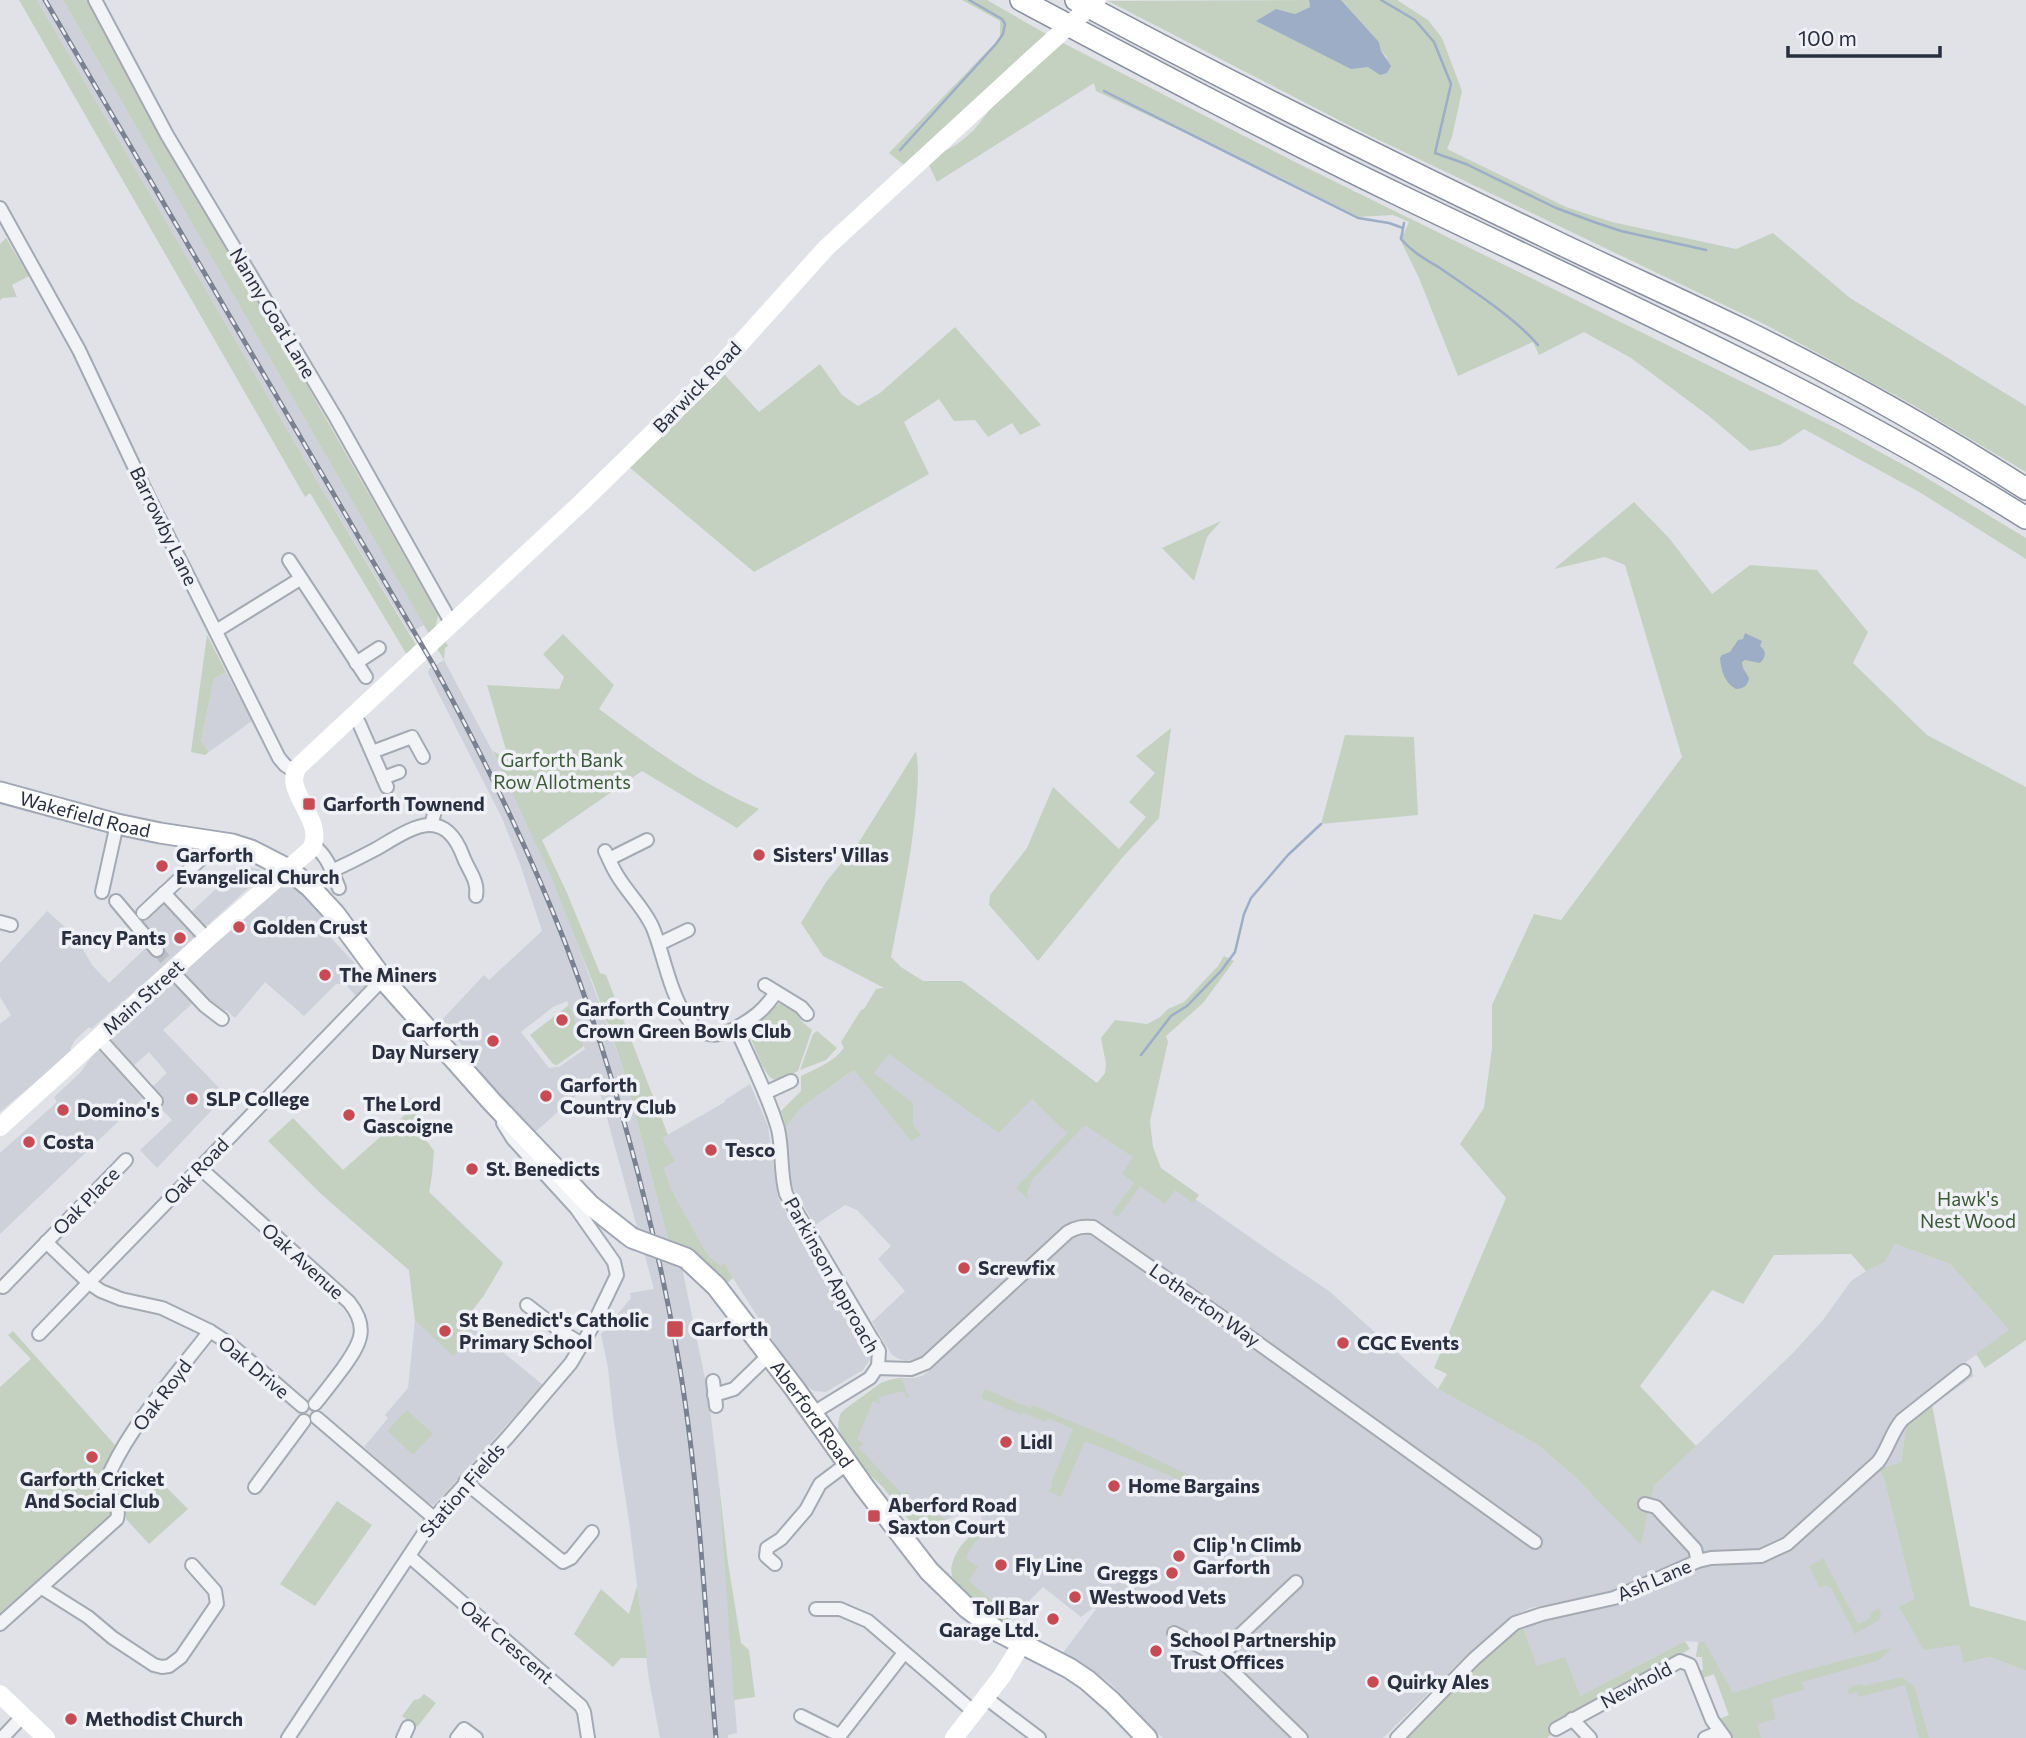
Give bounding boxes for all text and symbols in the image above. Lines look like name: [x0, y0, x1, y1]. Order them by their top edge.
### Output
scale bar: [1788, 14, 1940, 58]
text: 100 m: [1798, 25, 1857, 50]
street label: Nanny Goat Lane: [226, 244, 321, 382]
street label: Barwick Road: [648, 336, 746, 437]
street label: Barrowby Lane: [126, 463, 203, 589]
park label: Garforth Bank Row Allotments: [493, 748, 631, 793]
street label: Wakefield Road: [17, 786, 153, 842]
place label: Garforth Townend: [323, 792, 485, 815]
marker: Garforth Townend: [301, 796, 317, 812]
place label: Garforth Evangelical Church: [176, 843, 339, 888]
place label: Sisters' Villas: [773, 843, 889, 866]
marker: Sisters' Villas: [751, 847, 767, 863]
marker: Garforth Evangelical Church: [154, 858, 170, 874]
place label: Golden Crust: [253, 915, 368, 938]
marker: Golden Crust: [231, 919, 247, 935]
place label: Fancy Pants: [61, 926, 166, 949]
marker: Fancy Pants: [172, 930, 188, 946]
street label: Main Street: [97, 954, 188, 1039]
place label: The Miners: [339, 963, 437, 986]
marker: The Miners: [317, 967, 333, 983]
place label: Garforth Country Crown Green Bowls Club: [576, 997, 791, 1042]
marker: Garforth Country Crown Green Bowls Club: [554, 1012, 570, 1028]
place label: Garforth Day Nursery: [371, 1018, 480, 1063]
marker: Garforth Day Nursery: [485, 1033, 501, 1049]
place label: Garforth Country Club: [560, 1073, 676, 1118]
place label: SLP College: [206, 1087, 309, 1110]
marker: Garforth Country Club: [538, 1088, 554, 1104]
marker: SLP College: [184, 1091, 200, 1107]
place label: The Lord Gascoigne: [363, 1092, 453, 1137]
place label: Domino's: [77, 1098, 160, 1121]
marker: Domino's: [55, 1102, 71, 1118]
marker: The Lord Gascoigne: [341, 1107, 357, 1123]
place label: Costa: [43, 1130, 94, 1153]
street label: Oak Road: [158, 1133, 233, 1209]
marker: Costa: [21, 1134, 37, 1150]
place label: Tesco: [725, 1138, 775, 1161]
marker: Tesco: [703, 1142, 719, 1158]
place label: St. Benedicts: [486, 1157, 600, 1180]
marker: St. Benedicts: [464, 1161, 480, 1177]
street label: Oak Place: [48, 1162, 124, 1239]
park label: Hawk's Nest Wood: [1920, 1187, 2016, 1232]
street label: Parkinson Approach: [780, 1193, 885, 1357]
street label: Oak Avenue: [257, 1218, 349, 1304]
place label: Screwfix: [978, 1256, 1056, 1279]
street label: Lotherton Way: [1146, 1258, 1265, 1351]
marker: Screwfix: [956, 1260, 972, 1276]
place label: St Benedict's Catholic Primary School: [459, 1308, 649, 1353]
place label: Garforth: [691, 1317, 768, 1340]
marker: Garforth: [665, 1319, 685, 1339]
marker: St Benedict's Catholic Primary School: [437, 1323, 453, 1339]
street label: Oak Drive: [214, 1330, 294, 1403]
place label: CGC Events: [1357, 1331, 1459, 1354]
marker: CGC Events: [1335, 1335, 1351, 1351]
street label: Oak Royd: [127, 1355, 196, 1435]
street label: Aberford Road: [766, 1355, 859, 1472]
place label: Lidl: [1020, 1430, 1053, 1453]
marker: Lidl: [998, 1434, 1014, 1450]
street label: Station Fields: [414, 1438, 509, 1542]
marker: Garforth Cricket And Social Club: [84, 1449, 100, 1465]
place label: Garforth Cricket And Social Club: [20, 1467, 164, 1512]
place label: Home Bargains: [1128, 1474, 1260, 1497]
marker: Home Bargains: [1106, 1478, 1122, 1494]
place label: Aberford Road Saxton Court: [888, 1493, 1017, 1538]
marker: Aberford Road Saxton Court: [866, 1508, 882, 1524]
place label: Clip 'n Climb Garforth: [1193, 1533, 1302, 1578]
marker: Clip 'n Climb Garforth: [1171, 1548, 1187, 1564]
place label: Fly Line: [1015, 1553, 1083, 1576]
street label: Ash Lane: [1613, 1554, 1694, 1605]
marker: Fly Line: [993, 1557, 1009, 1573]
place label: Greggs: [1097, 1561, 1158, 1584]
marker: Greggs: [1164, 1565, 1180, 1581]
place label: Westwood Vets: [1089, 1585, 1226, 1608]
marker: Westwood Vets: [1067, 1589, 1083, 1605]
street label: Oak Crescent: [456, 1595, 559, 1689]
place label: Toll Bar Garage Ltd.: [939, 1596, 1039, 1641]
marker: Toll Bar Garage Ltd.: [1045, 1611, 1061, 1627]
place label: School Partnership Trust Offices: [1170, 1628, 1336, 1673]
marker: School Partnership Trust Offices: [1148, 1643, 1164, 1659]
street label: Newhold: [1596, 1656, 1675, 1713]
place label: Quirky Ales: [1387, 1670, 1489, 1693]
marker: Quirky Ales: [1365, 1674, 1381, 1690]
place label: Methodist Church: [85, 1707, 243, 1730]
marker: Methodist Church: [63, 1711, 79, 1727]

